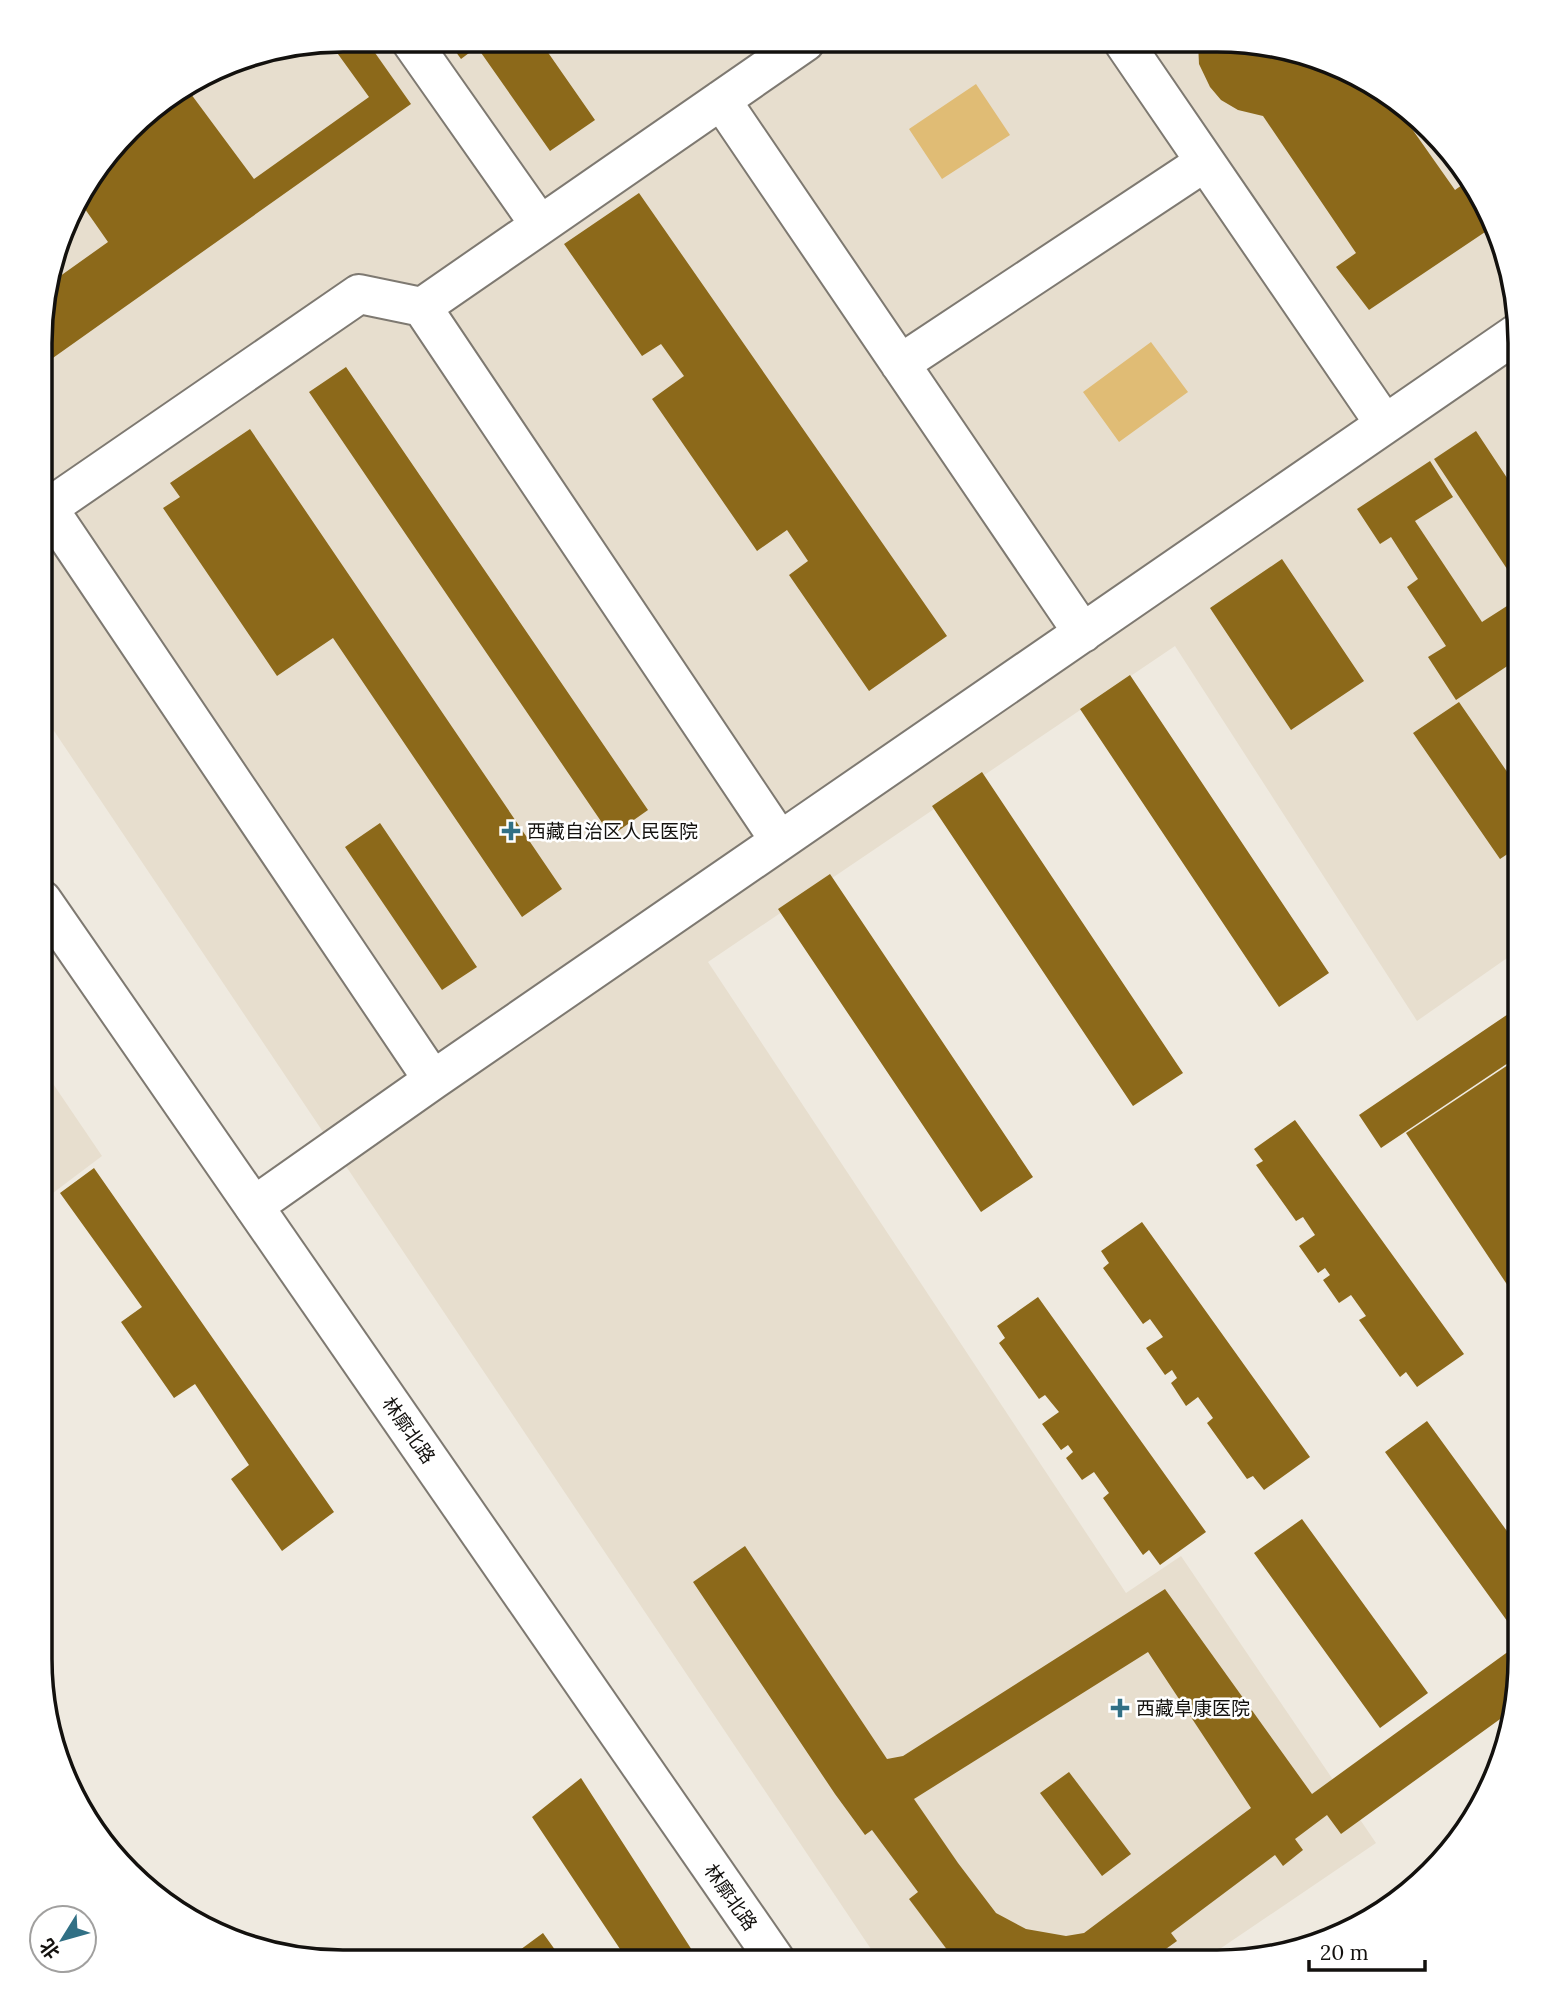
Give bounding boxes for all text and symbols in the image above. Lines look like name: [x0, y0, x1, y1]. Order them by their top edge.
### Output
place label: 西藏自治区人民医院: [527, 819, 698, 843]
marker: 西藏自治区人民医院: [501, 821, 521, 841]
street label: 林廓北路: [377, 1392, 441, 1468]
place label: 西藏阜康医院: [1136, 1696, 1250, 1720]
marker: 西藏阜康医院: [1110, 1698, 1130, 1718]
street label: 林廓北路: [699, 1859, 763, 1935]
north arrow: [28, 1904, 98, 1974]
scale bar: [1309, 1928, 1424, 1972]
text: 北: [34, 1934, 65, 1964]
text: 20 m: [1320, 1939, 1369, 1966]

